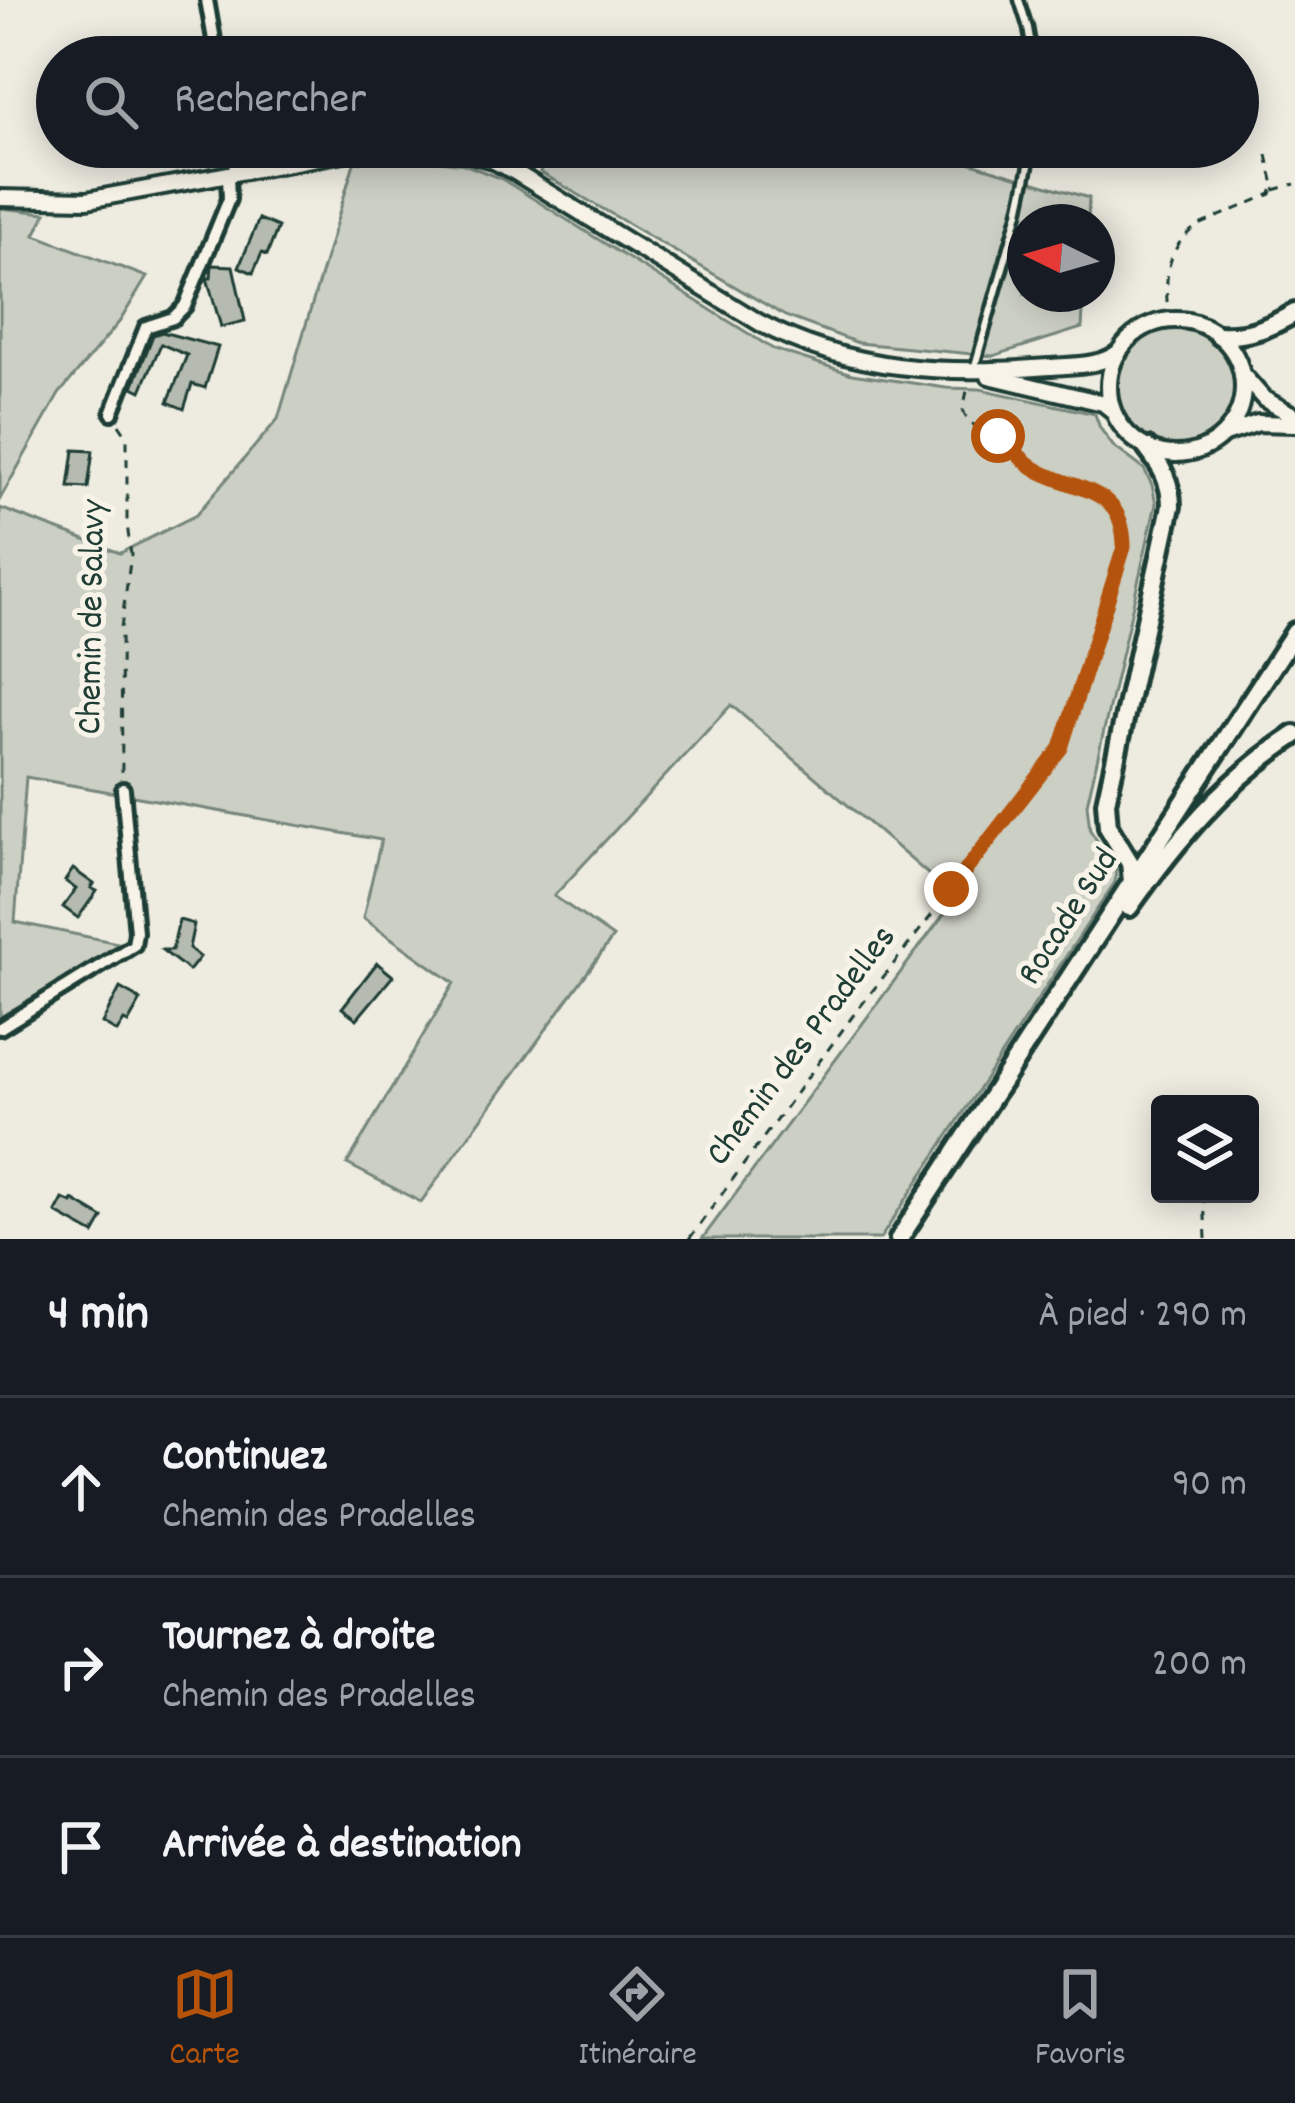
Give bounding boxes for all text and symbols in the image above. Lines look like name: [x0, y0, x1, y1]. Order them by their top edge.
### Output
search box: [36, 36, 1259, 168]
icon: search: [78, 69, 144, 135]
text: Rechercher: [174, 70, 366, 134]
north arrow: [1007, 204, 1115, 312]
route start: [971, 409, 1025, 463]
street label: Chemin de Salavy: [66, 498, 122, 735]
street label: Rocade Sud: [1006, 839, 1134, 997]
route end: [924, 862, 978, 916]
street label: Chemin des Pradelles: [695, 916, 911, 1178]
map controls: [1151, 1095, 1259, 1203]
button: layers: [1151, 1095, 1259, 1203]
text: 4 min: [48, 1281, 149, 1353]
text: À pied · 290 m: [1039, 1290, 1247, 1345]
text: Continuez: [162, 1427, 327, 1491]
icon: ahead: [48, 1454, 114, 1520]
text: 90 m: [1172, 1459, 1247, 1514]
text: Chemin des Pradelles: [162, 1491, 476, 1546]
text: Tournez à droite: [162, 1607, 435, 1671]
icon: right: [48, 1634, 114, 1700]
text: 200 m: [1152, 1639, 1247, 1694]
text: Chemin des Pradelles: [162, 1671, 476, 1726]
icon: arrive: [48, 1814, 114, 1880]
text: Arrivée à destination: [162, 1815, 521, 1879]
tab: Carte: [169, 1961, 240, 2080]
tab: Itinéraire: [578, 1961, 697, 2080]
tab: Favoris: [1035, 1961, 1126, 2080]

